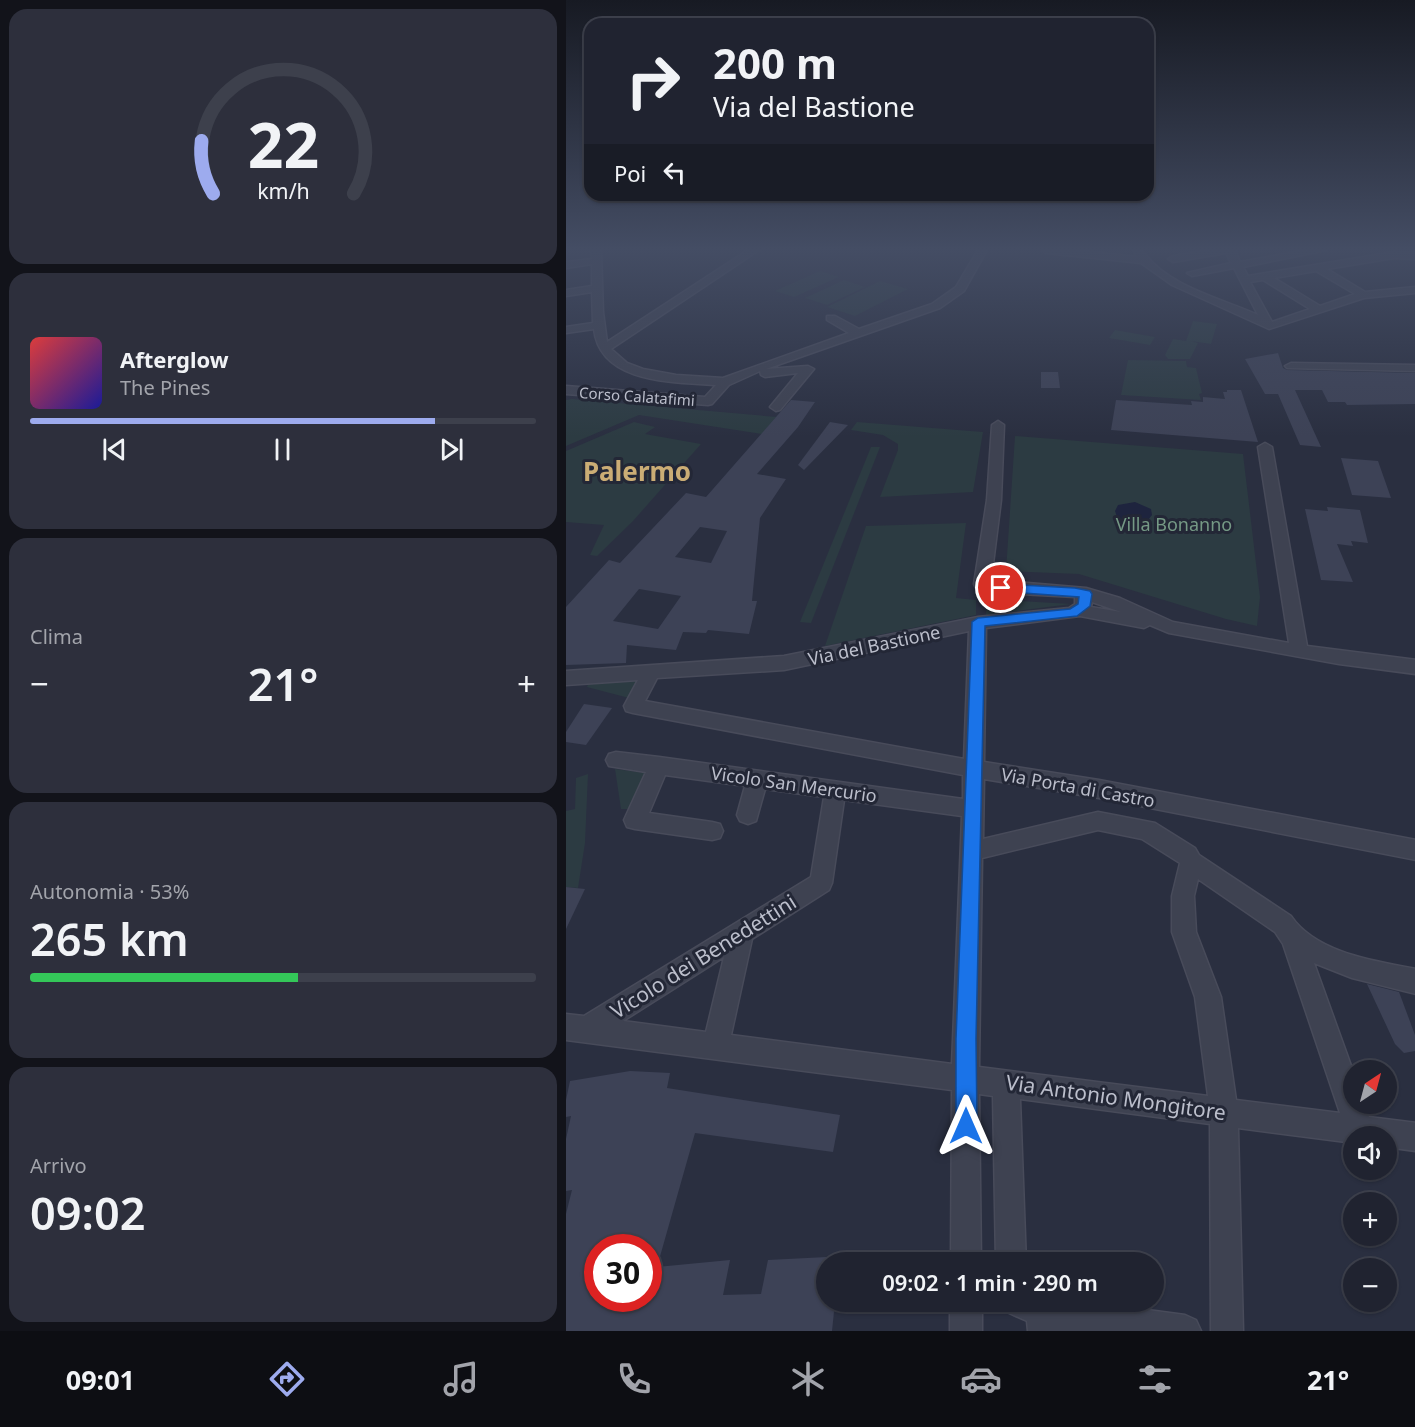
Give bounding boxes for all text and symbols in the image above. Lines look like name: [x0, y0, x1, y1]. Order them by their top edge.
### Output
text: 200 m: [713, 34, 837, 91]
icon: right: [614, 42, 692, 120]
text: Via del Bastione: [713, 88, 915, 125]
text: 22: [247, 101, 319, 186]
icon: left: [658, 156, 691, 189]
text: Poi: [614, 158, 646, 188]
text: km/h: [257, 176, 309, 205]
text: Afterglow: [120, 344, 229, 374]
text: The Pines: [120, 374, 210, 401]
street label: Corso Calatafimi: [579, 382, 695, 410]
icon: previous: [98, 433, 131, 466]
icon: pause: [266, 433, 299, 466]
icon: next: [435, 433, 468, 466]
district label: Palermo: [583, 453, 691, 489]
park label: Villa Bonanno: [1116, 512, 1232, 536]
pin: [975, 562, 1026, 613]
icon: arrive: [984, 571, 1017, 604]
street label: Via del Bastione: [806, 619, 942, 671]
text: Clima: [30, 623, 83, 650]
text: 21°: [248, 653, 318, 714]
text: −: [30, 661, 49, 706]
text: +: [517, 661, 536, 706]
street label: Vicolo San Mercurio: [710, 760, 878, 808]
street label: Via Porta di Castro: [999, 762, 1157, 812]
text: Autonomia · 53%: [30, 878, 189, 905]
street label: Vicolo dei Benedettini: [605, 887, 801, 1025]
text: 265 km: [30, 908, 189, 969]
north arrow: [1343, 1060, 1397, 1114]
map controls: [1343, 1060, 1397, 1312]
street label: Via Antonio Mongitore: [1004, 1068, 1228, 1126]
position arrow: [934, 1094, 998, 1158]
button: sound: [1343, 1126, 1397, 1180]
text: Arrivo: [30, 1152, 87, 1179]
text: 09:02: [30, 1182, 145, 1243]
button: +: [1343, 1192, 1397, 1246]
speed limit sign: 30: [584, 1234, 662, 1312]
button: −: [1343, 1258, 1397, 1312]
text: 09:02 · 1 min · 290 m: [882, 1267, 1098, 1297]
icon: directions: [266, 1358, 308, 1400]
icon: music: [440, 1358, 482, 1400]
icon: phone: [613, 1358, 655, 1400]
icon: climate: [787, 1358, 829, 1400]
icon: car: [960, 1358, 1002, 1400]
icon: filters: [1134, 1358, 1176, 1400]
text: 09:01: [66, 1361, 135, 1398]
text: 21°: [1307, 1361, 1349, 1398]

